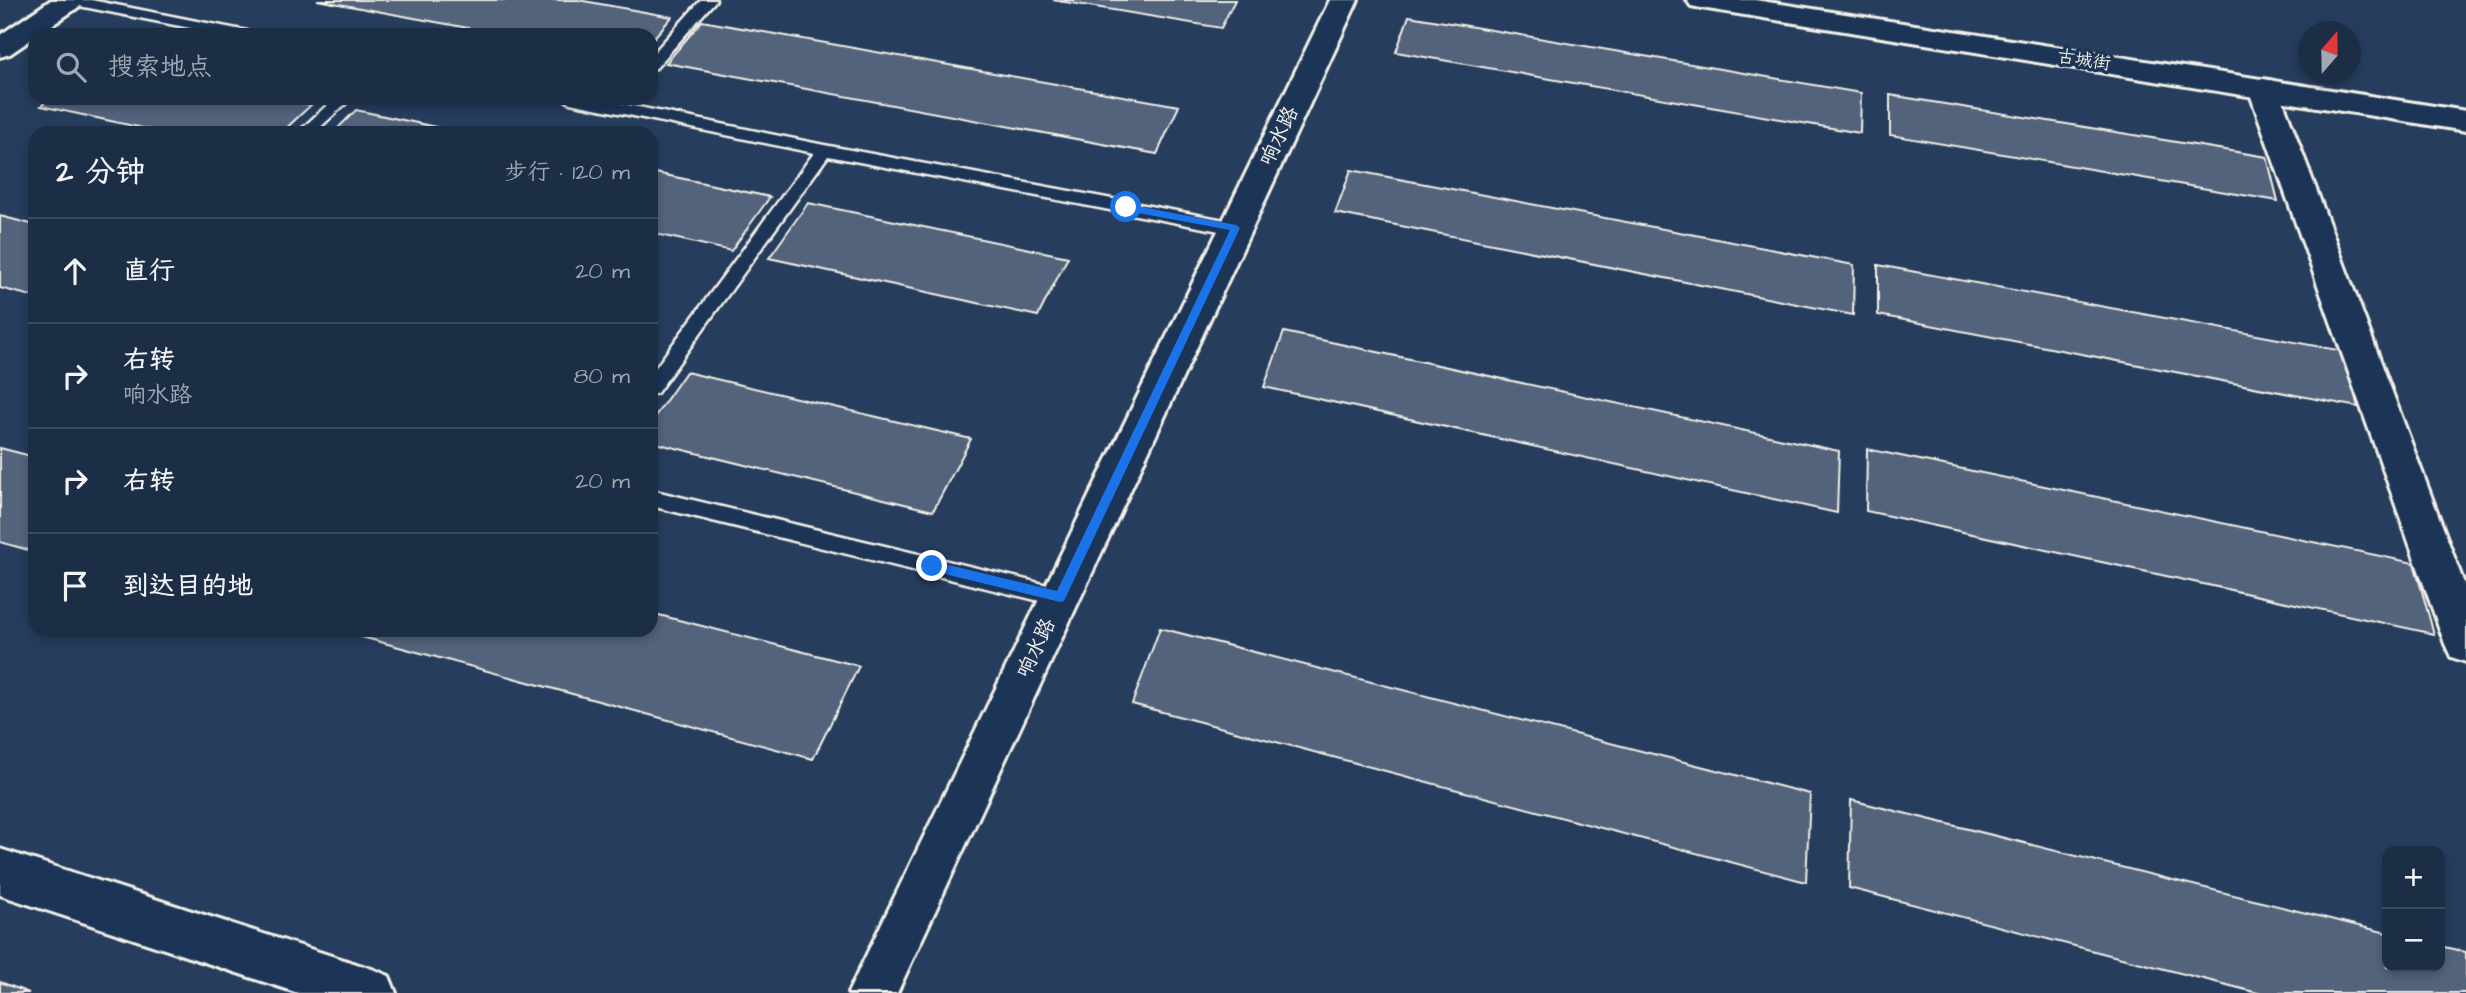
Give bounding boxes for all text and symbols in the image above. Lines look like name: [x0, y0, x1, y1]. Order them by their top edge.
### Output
north arrow: [2298, 21, 2361, 84]
search box: [28, 28, 658, 105]
street label: 古城街: [2055, 43, 2113, 77]
icon: search: [52, 48, 90, 86]
text: 搜索地点: [108, 49, 212, 85]
street label: 响水路: [1253, 101, 1305, 171]
text: 2 分钟: [56, 151, 145, 193]
text: 步行 · 120 m: [505, 156, 630, 188]
route start: [1110, 191, 1141, 222]
icon: ahead: [56, 252, 94, 290]
text: 直行: [123, 253, 175, 289]
text: 20 m: [575, 255, 630, 287]
text: 右转: [123, 342, 175, 378]
icon: right: [56, 357, 94, 395]
text: 80 m: [573, 360, 630, 392]
text: 响水路: [123, 379, 192, 411]
icon: right: [56, 462, 94, 500]
text: 右转: [123, 463, 175, 499]
text: 20 m: [575, 465, 630, 497]
route end: [916, 550, 947, 581]
icon: arrive: [56, 567, 94, 605]
text: 到达目的地: [123, 568, 253, 604]
street label: 响水路: [1010, 613, 1062, 683]
map controls: [2382, 846, 2445, 972]
button: +: [2382, 846, 2445, 909]
button: −: [2382, 909, 2445, 972]

